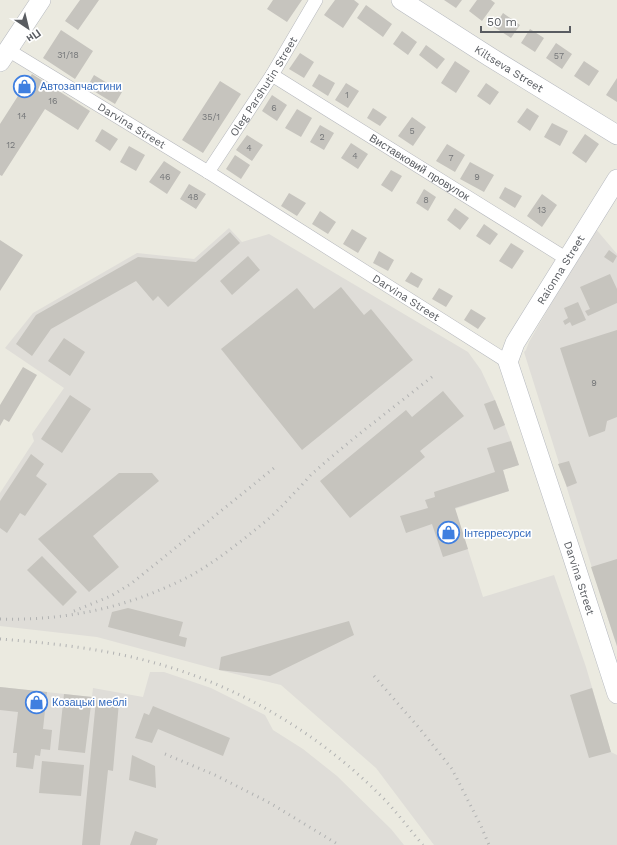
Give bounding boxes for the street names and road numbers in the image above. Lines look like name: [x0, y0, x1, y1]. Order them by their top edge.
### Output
street label: Oleg Parshutin Street: [227, 34, 300, 139]
street label: Kiltseva Street: [472, 42, 546, 95]
street label: Darvina Street: [96, 100, 168, 151]
street label: Виставковий провулок: [367, 131, 472, 203]
street label: Raionna Street: [534, 233, 588, 307]
street label: Darvina Street: [370, 271, 443, 324]
street label: Darvina Street: [561, 539, 598, 617]

